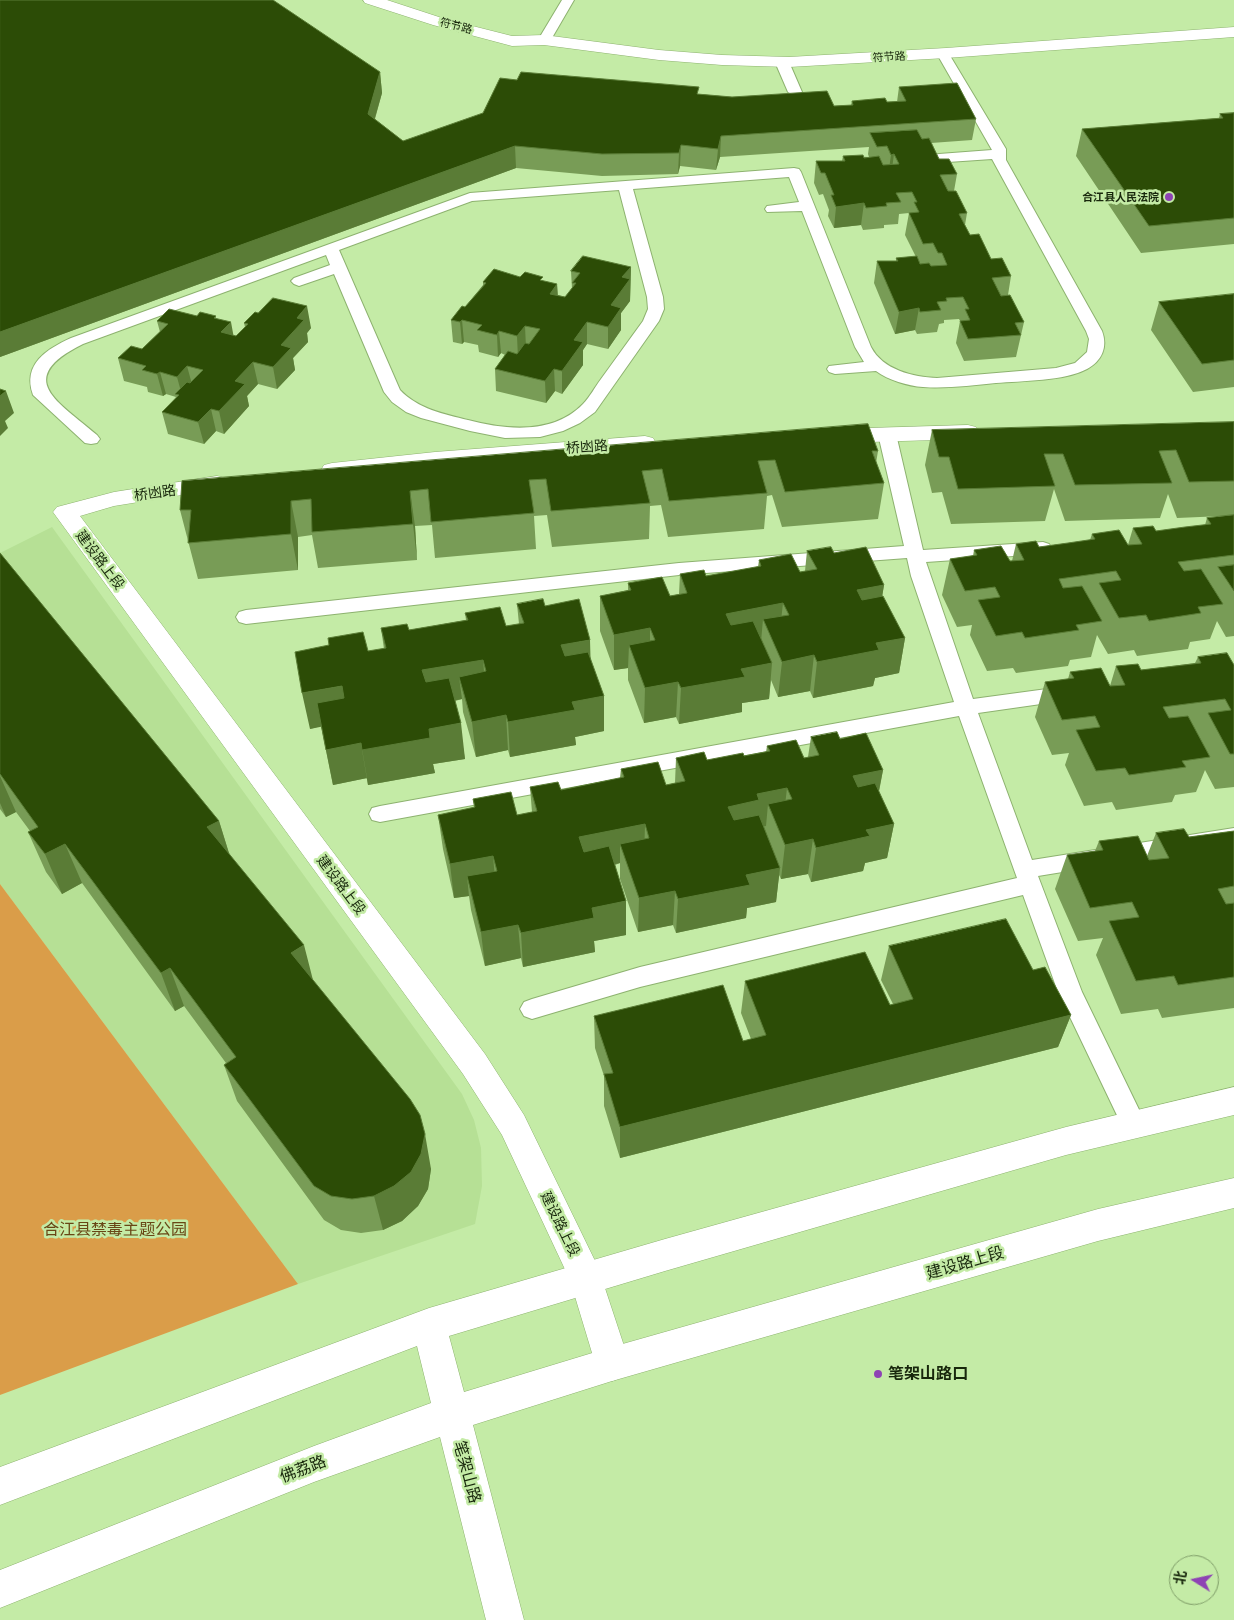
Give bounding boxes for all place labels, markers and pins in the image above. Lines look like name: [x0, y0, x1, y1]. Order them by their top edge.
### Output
place label: 合江县人民法院: [1082, 190, 1159, 204]
marker: 合江县人民法院: [1163, 191, 1175, 203]
place label: 笔架山路口: [888, 1364, 968, 1384]
marker: 笔架山路口: [872, 1368, 884, 1380]

